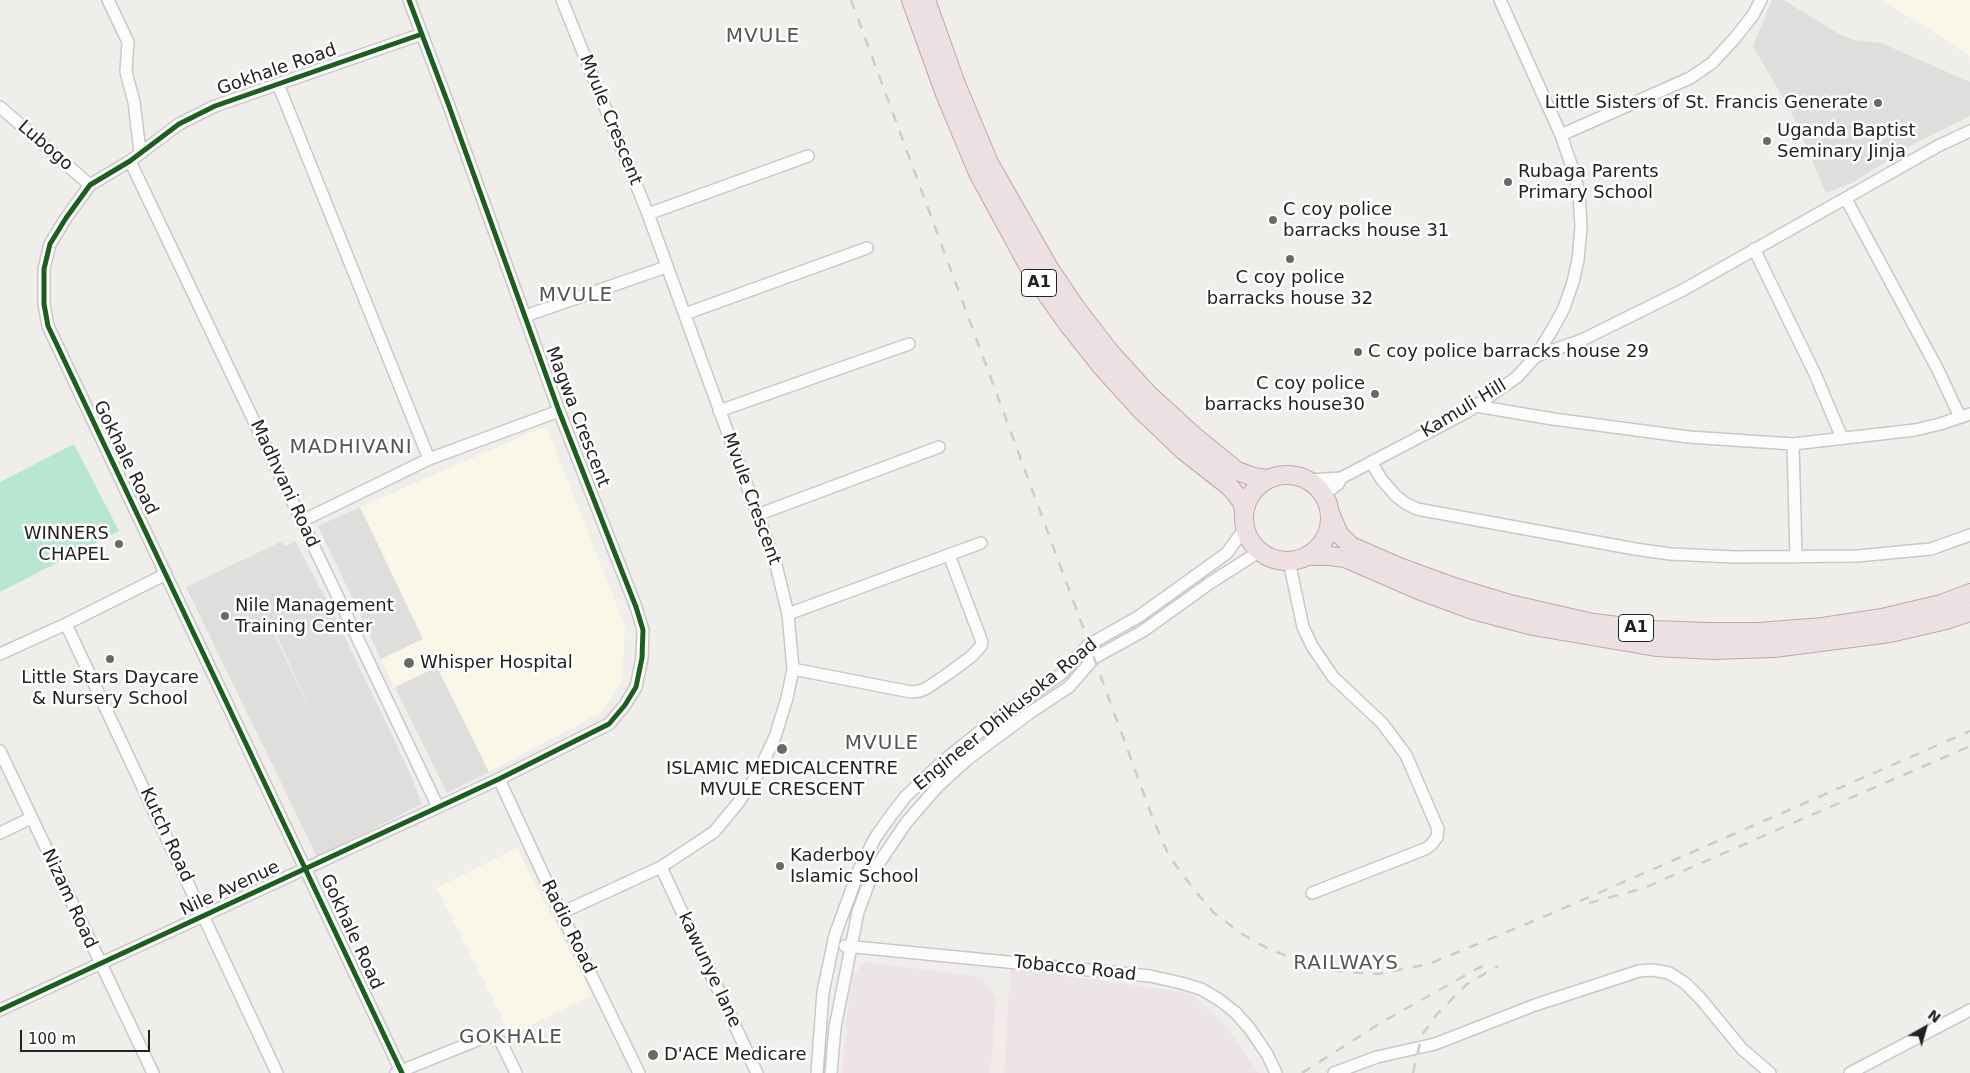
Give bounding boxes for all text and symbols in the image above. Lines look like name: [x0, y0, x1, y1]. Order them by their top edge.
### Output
district label: MVULE: [725, 25, 801, 49]
street label: Gokhale Road: [214, 39, 340, 101]
street label: Mvule Crescent: [574, 52, 646, 188]
place label: Little Sisters of St. Francis Generate: [1545, 92, 1868, 114]
marker: Little Sisters of St. Francis Generate: [1872, 97, 1884, 109]
street label: Lubogo: [13, 116, 77, 176]
place label: Uganda Baptist Seminary Jinja: [1777, 120, 1916, 162]
marker: Uganda Baptist Seminary Jinja: [1761, 135, 1773, 147]
place label: Rubaga Parents Primary School: [1518, 161, 1659, 203]
marker: Rubaga Parents Primary School: [1502, 176, 1514, 188]
place label: C coy police barracks house 31: [1283, 199, 1449, 242]
marker: C coy police barracks house 31: [1267, 214, 1279, 226]
marker: C coy police barracks house 32: [1284, 253, 1296, 265]
place label: C coy police barracks house 32: [1207, 267, 1373, 310]
road number: A1: [1022, 270, 1056, 296]
district label: MVULE: [538, 284, 614, 308]
place label: C coy police barracks house 29: [1368, 341, 1649, 363]
street label: Magwa Crescent: [540, 344, 614, 490]
marker: C coy police barracks house 29: [1352, 346, 1364, 358]
place label: C coy police barracks house30: [1204, 373, 1365, 416]
street label: Kamuli Hill: [1417, 375, 1511, 443]
marker: C coy police barracks house30: [1369, 388, 1381, 400]
street label: Gokhale Road: [88, 397, 162, 519]
street label: Madhvani Road: [245, 417, 323, 551]
street label: Mvule Crescent: [717, 430, 785, 568]
district label: MADHIVANI: [288, 436, 414, 460]
place label: WINNERS CHAPEL: [24, 523, 109, 566]
marker: WINNERS CHAPEL: [113, 538, 125, 550]
place label: Nile Management Training Center: [235, 595, 394, 638]
marker: Nile Management Training Center: [219, 610, 231, 622]
road number: A1: [1618, 614, 1654, 641]
street label: Engineer Dhikusoka Road: [910, 634, 1102, 796]
place label: Whisper Hospital: [420, 652, 573, 674]
marker: Little Stars Daycare & Nursery School: [104, 653, 116, 665]
marker: Whisper Hospital: [402, 656, 416, 670]
place label: Little Stars Daycare & Nursery School: [21, 667, 199, 710]
district label: MVULE: [844, 732, 920, 756]
marker: ISLAMIC MEDICALCENTRE MVULE CRESCENT: [775, 742, 789, 756]
place label: ISLAMIC MEDICALCENTRE MVULE CRESCENT: [666, 758, 898, 801]
street label: Kutch Road: [135, 784, 197, 886]
place label: Kaderboy Islamic School: [790, 845, 919, 888]
street label: Nizam Road: [37, 846, 101, 952]
street label: Nile Avenue: [177, 857, 283, 921]
marker: Kaderboy Islamic School: [774, 860, 786, 872]
street label: Gokhale Road: [315, 871, 387, 993]
street label: Radio Road: [536, 877, 600, 977]
street label: kawunye lane: [673, 909, 745, 1031]
street label: Tobacco Road: [1013, 952, 1137, 986]
district label: RAILWAYS: [1292, 952, 1400, 976]
north arrow: [1900, 1003, 1950, 1053]
text: N: [1925, 1006, 1944, 1026]
scale bar: [22, 1020, 152, 1052]
district label: GOKHALE: [458, 1026, 564, 1050]
text: 100 m: [28, 1030, 76, 1048]
place label: D'ACE Medicare: [664, 1044, 807, 1066]
marker: D'ACE Medicare: [646, 1048, 660, 1062]

